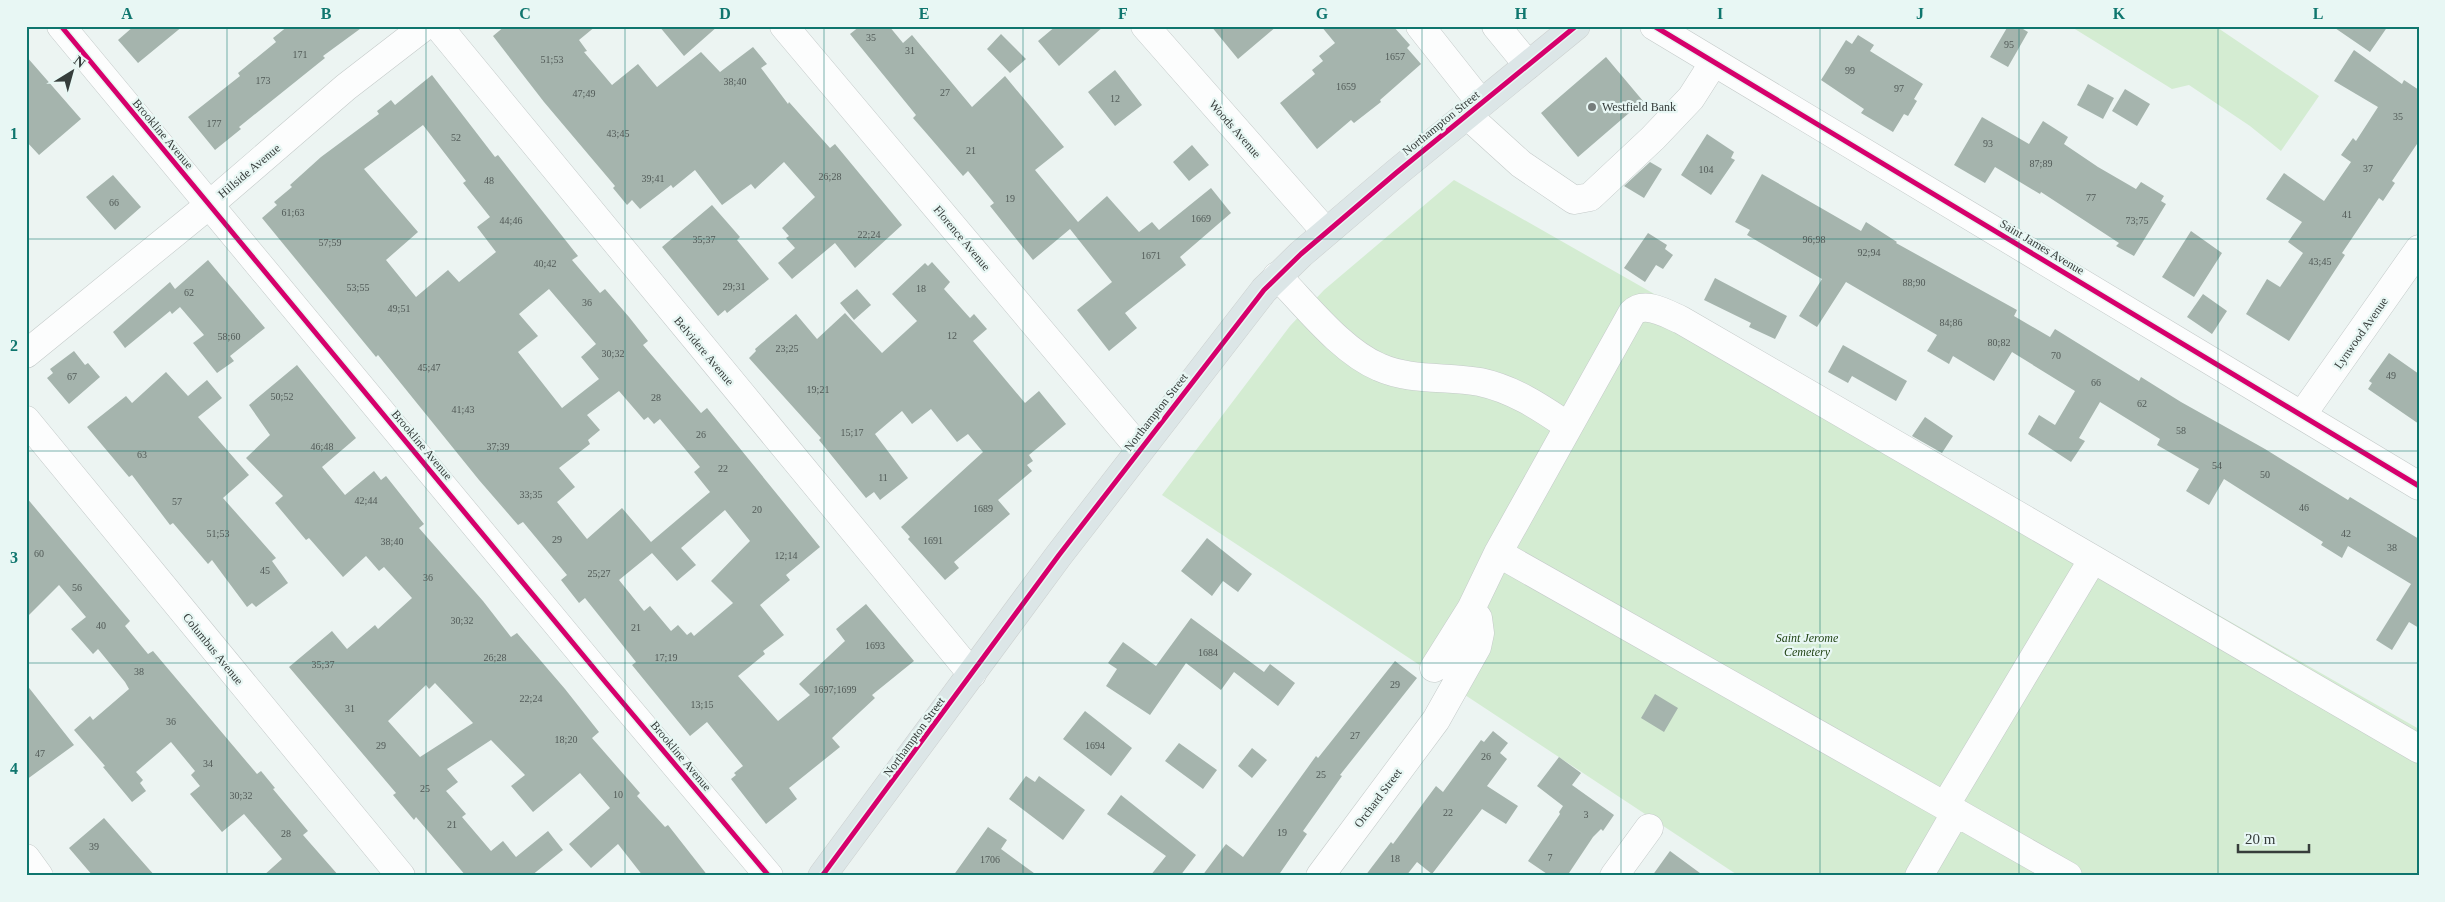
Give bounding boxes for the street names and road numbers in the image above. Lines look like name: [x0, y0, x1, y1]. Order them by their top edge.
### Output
street label: Northampton Street: [1400, 87, 1483, 158]
street label: Brookline Avenue: [130, 96, 196, 172]
street label: Woods Avenue: [1206, 97, 1264, 161]
street label: Hillside Avenue: [215, 141, 283, 201]
street label: Florence Avenue: [931, 203, 993, 273]
street label: Saint James Avenue: [1997, 216, 2087, 278]
street label: Lynwood Avenue: [2331, 295, 2391, 371]
street label: Belvidere Avenue: [671, 314, 737, 388]
street label: Northampton Street: [1121, 370, 1191, 454]
street label: Brookline Avenue: [389, 407, 455, 483]
street label: Columbus Avenue: [180, 610, 246, 688]
street label: Northampton Street: [880, 694, 948, 780]
street label: Brookline Avenue: [648, 718, 714, 794]
street label: Orchard Street: [1351, 765, 1405, 830]

